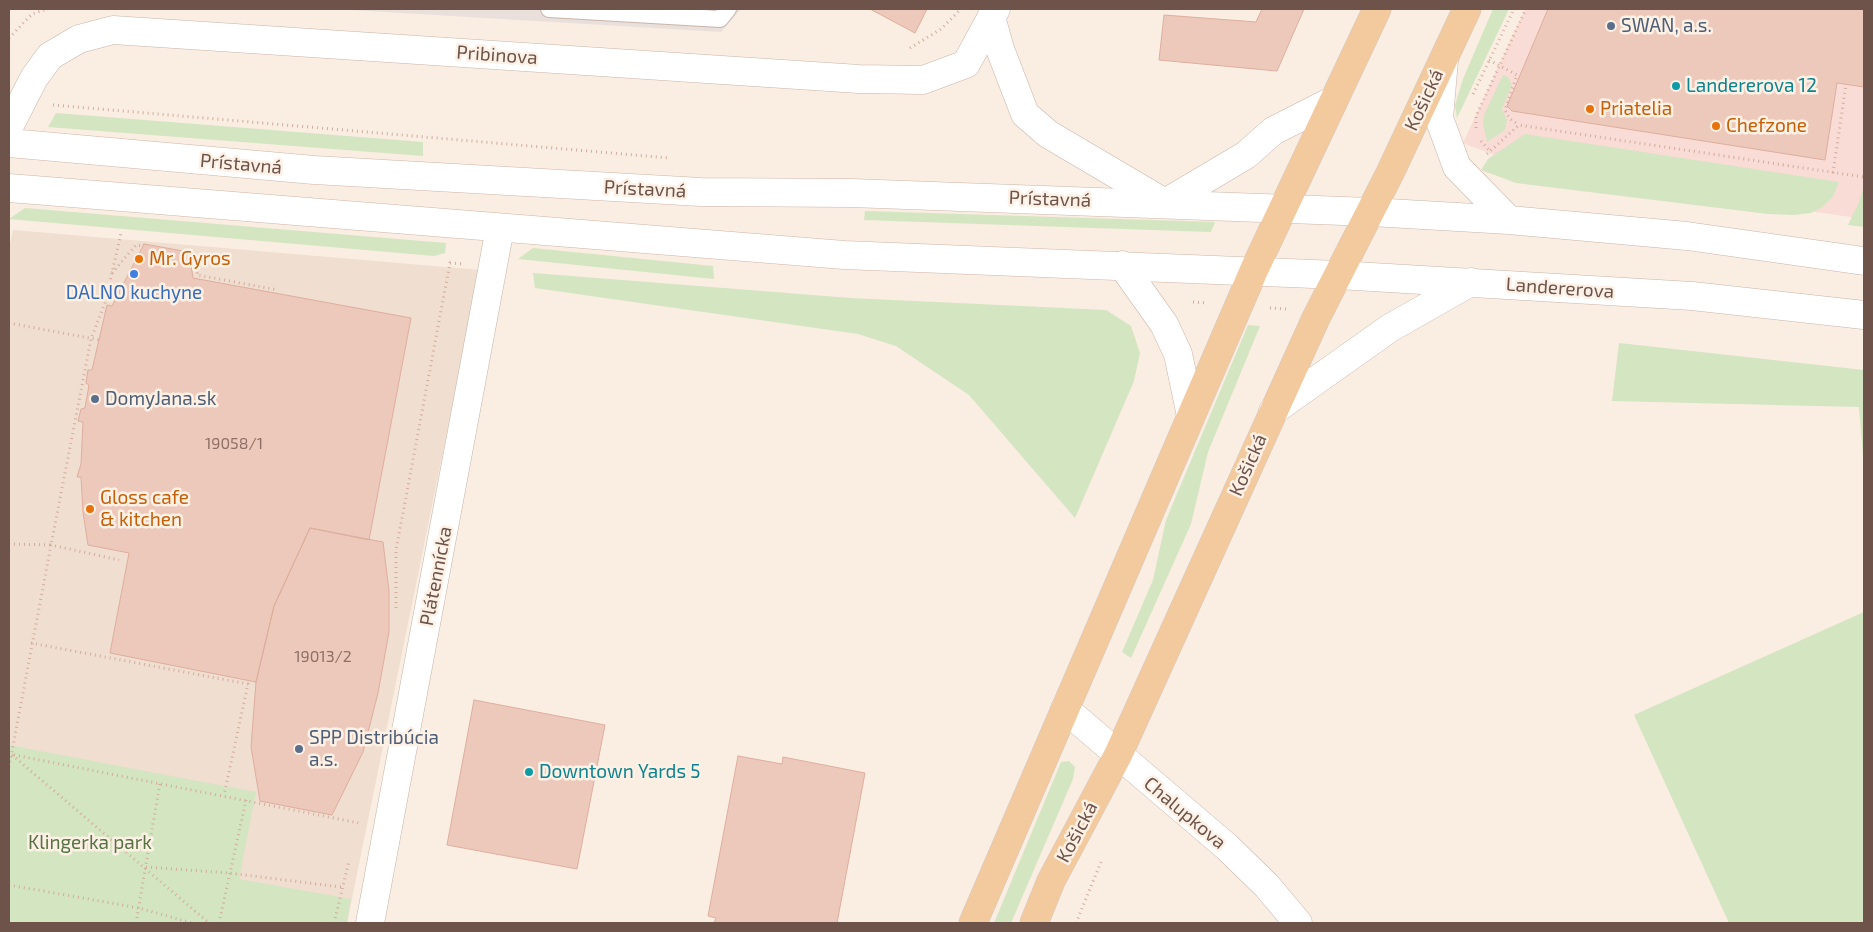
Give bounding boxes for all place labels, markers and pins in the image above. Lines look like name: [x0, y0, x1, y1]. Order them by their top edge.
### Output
place label: SWAN, a.s.: [1621, 15, 1712, 37]
marker: SWAN, a.s.: [1605, 20, 1617, 32]
place label: Landererova 12: [1686, 75, 1817, 97]
marker: Landererova 12: [1670, 80, 1682, 92]
place label: Priatelia: [1600, 98, 1672, 120]
marker: Priatelia: [1584, 103, 1596, 115]
place label: Chefzone: [1726, 115, 1807, 137]
marker: Chefzone: [1710, 120, 1722, 132]
place label: Mr. Gyros: [149, 248, 231, 270]
marker: Mr. Gyros: [133, 253, 145, 265]
marker: DALNO kuchyne: [128, 268, 140, 280]
place label: DALNO kuchyne: [66, 282, 202, 304]
place label: DomyJana.sk: [105, 388, 216, 410]
marker: DomyJana.sk: [89, 393, 101, 405]
place label: Gloss cafe & kitchen: [100, 487, 189, 531]
marker: Gloss cafe & kitchen: [84, 503, 96, 515]
place label: SPP Distribúcia a.s.: [309, 727, 439, 771]
marker: SPP Distribúcia a.s.: [293, 743, 305, 755]
place label: Downtown Yards 5: [539, 761, 701, 783]
marker: Downtown Yards 5: [523, 766, 535, 778]

